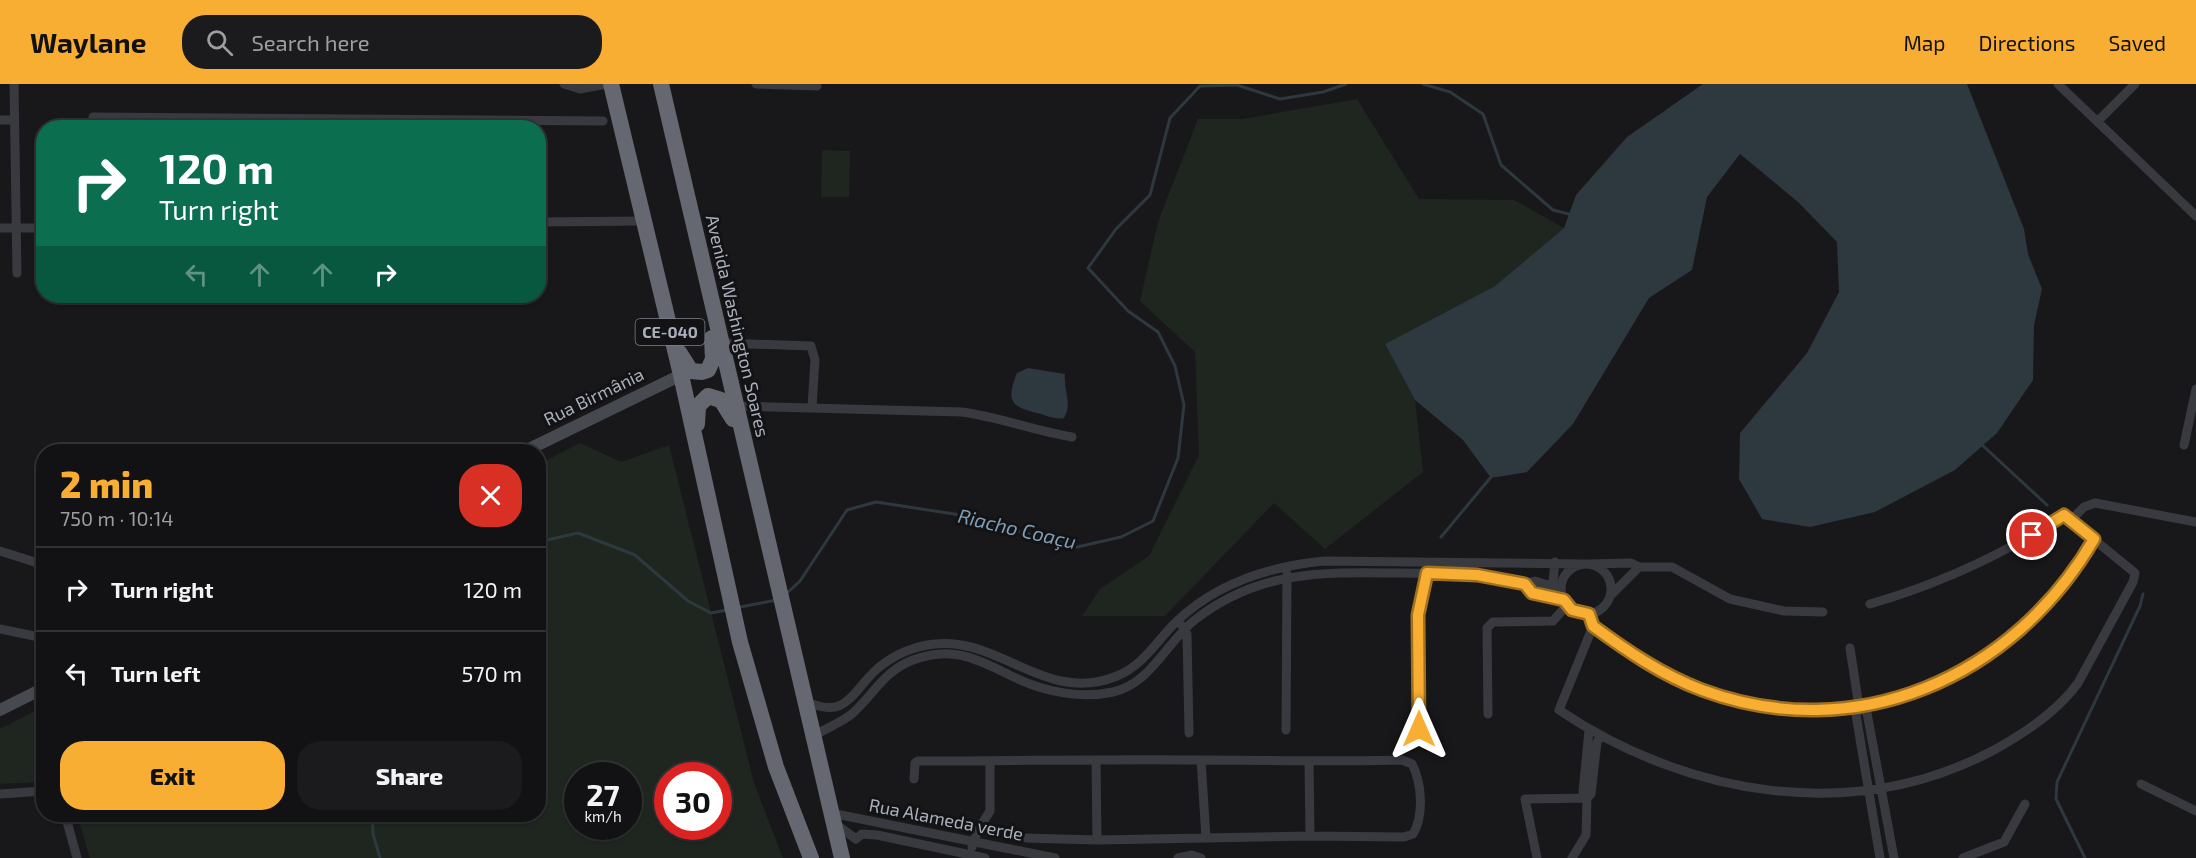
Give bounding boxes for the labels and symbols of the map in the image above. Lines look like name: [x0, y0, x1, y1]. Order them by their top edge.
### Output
street label: Avenida Washington Soares: [702, 212, 774, 439]
road number: CE-040: [636, 319, 704, 345]
street label: Rua Birmânia: [540, 362, 647, 430]
water label: Riacho Coaçu: [955, 503, 1079, 554]
pin: [2006, 509, 2057, 560]
position arrow: [1387, 697, 1451, 761]
speed limit sign: 30: [654, 762, 732, 840]
street label: Rua Alameda verde: [867, 793, 1025, 845]

